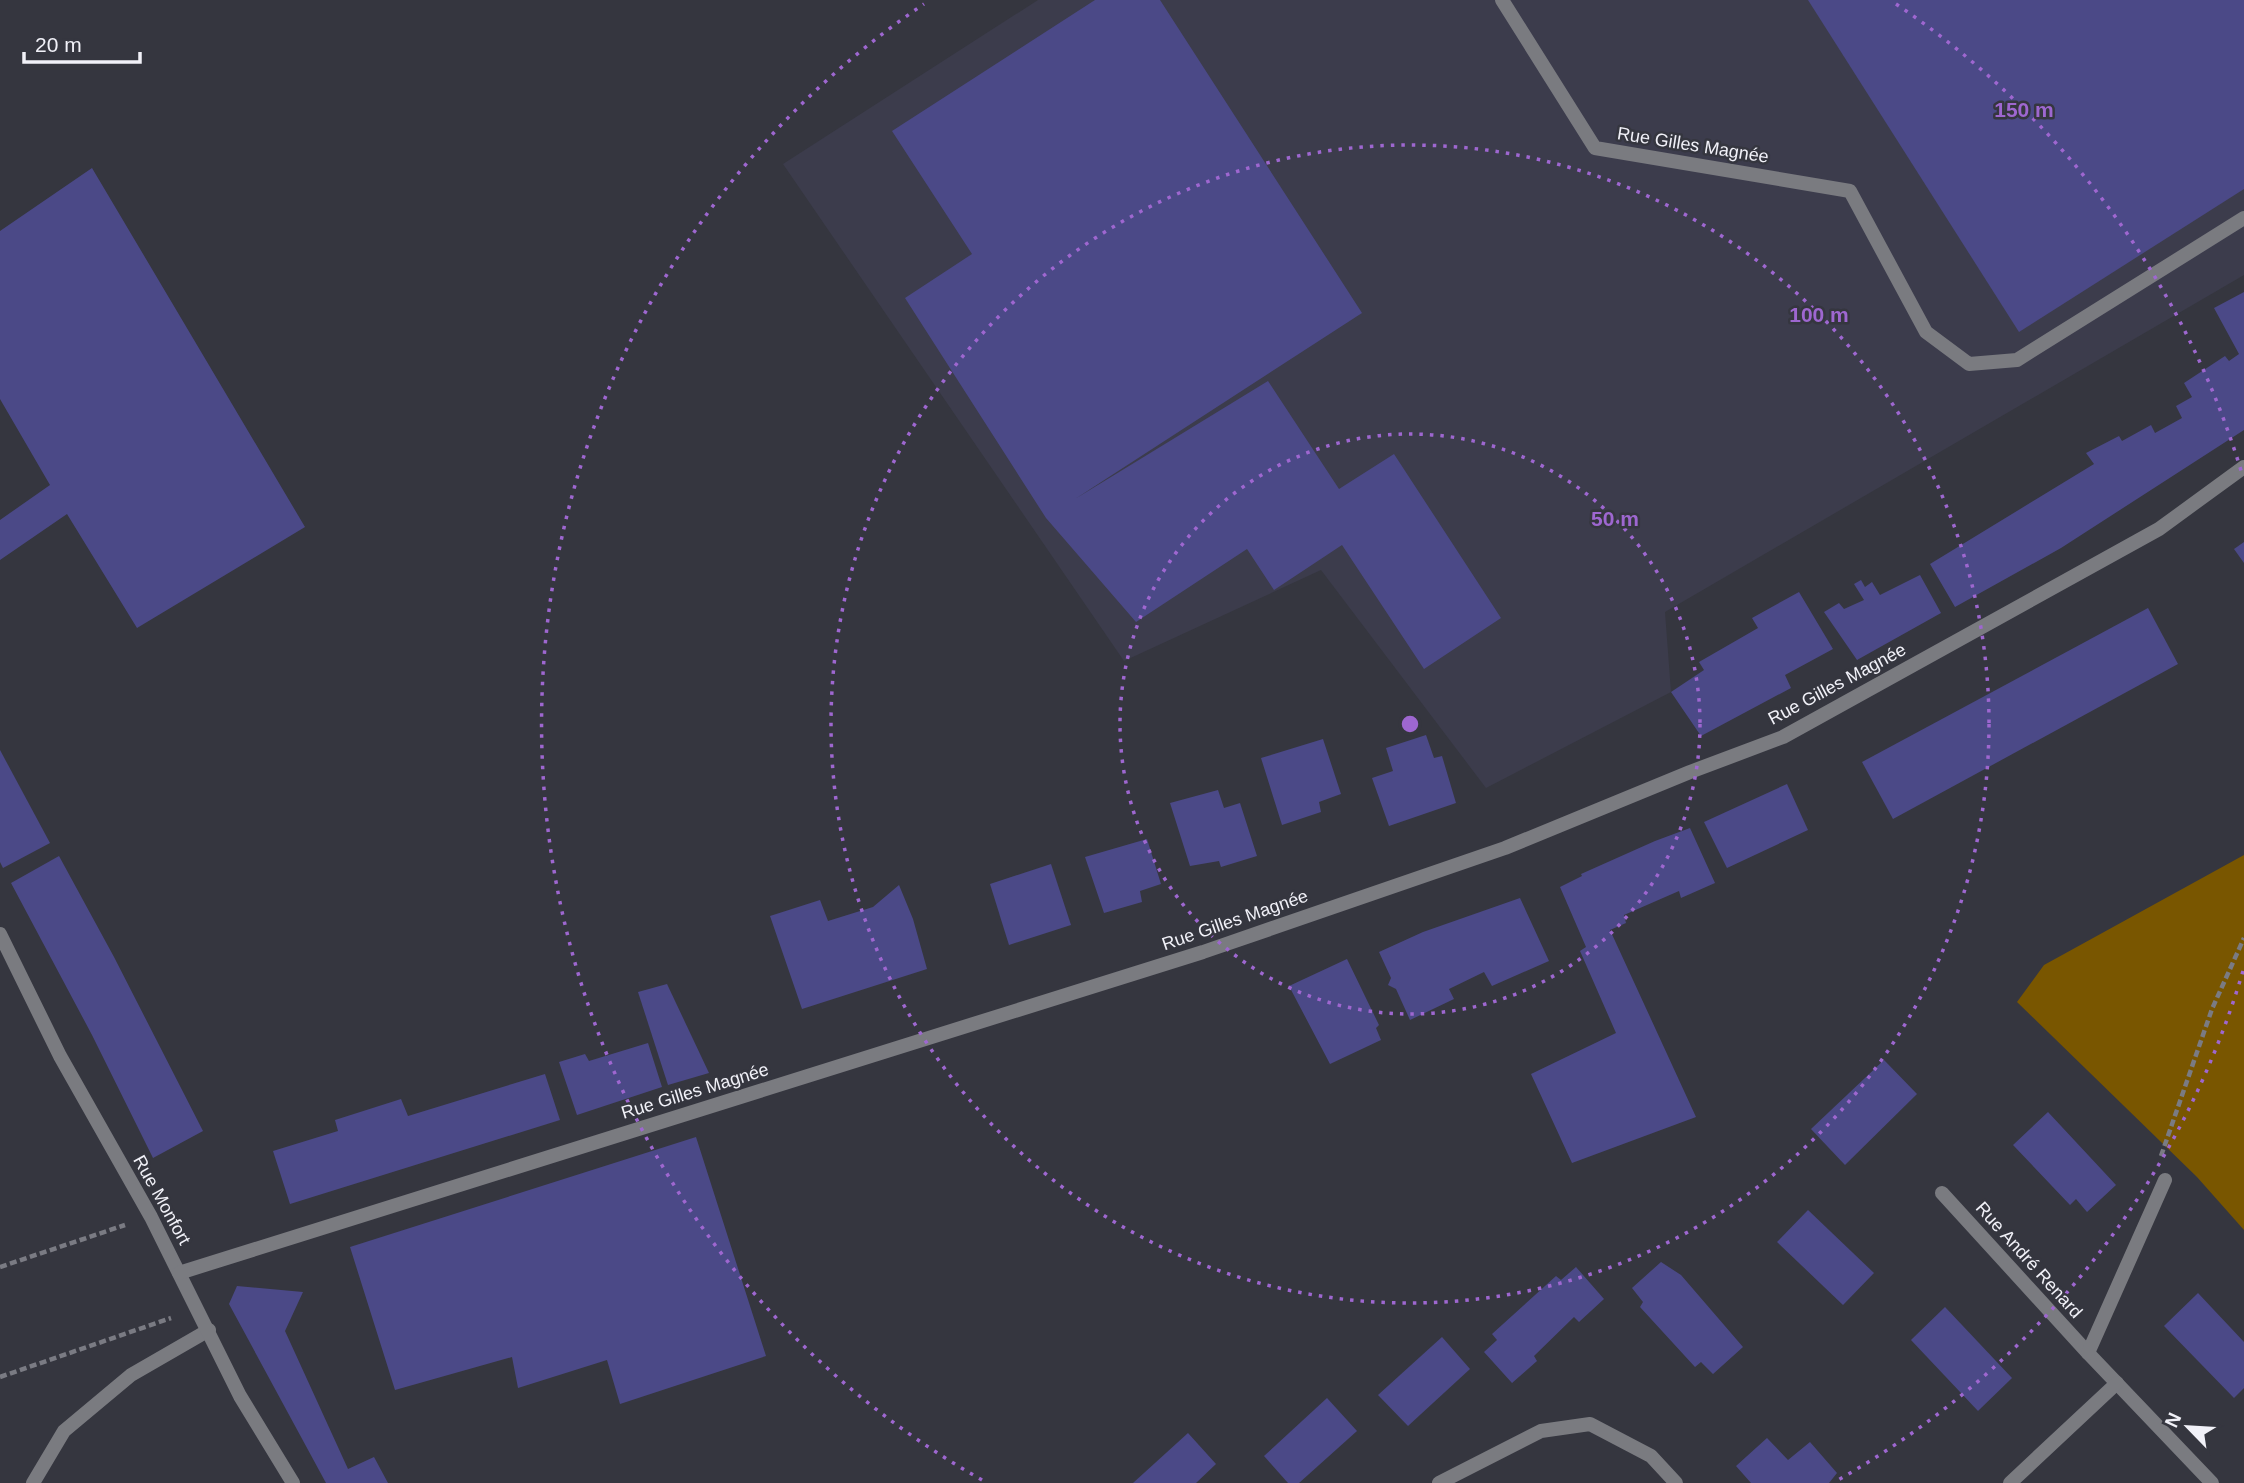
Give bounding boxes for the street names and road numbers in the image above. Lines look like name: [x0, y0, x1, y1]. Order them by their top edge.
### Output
street label: Rue Gilles Magnée: [1616, 123, 1770, 167]
street label: Rue Gilles Magnée: [1765, 639, 1909, 729]
street label: Rue Gilles Magnée: [1159, 886, 1311, 954]
street label: Rue Gilles Magnée: [619, 1059, 771, 1123]
street label: Rue Monfort: [129, 1152, 195, 1248]
street label: Rue André Renard: [1972, 1198, 2086, 1322]

